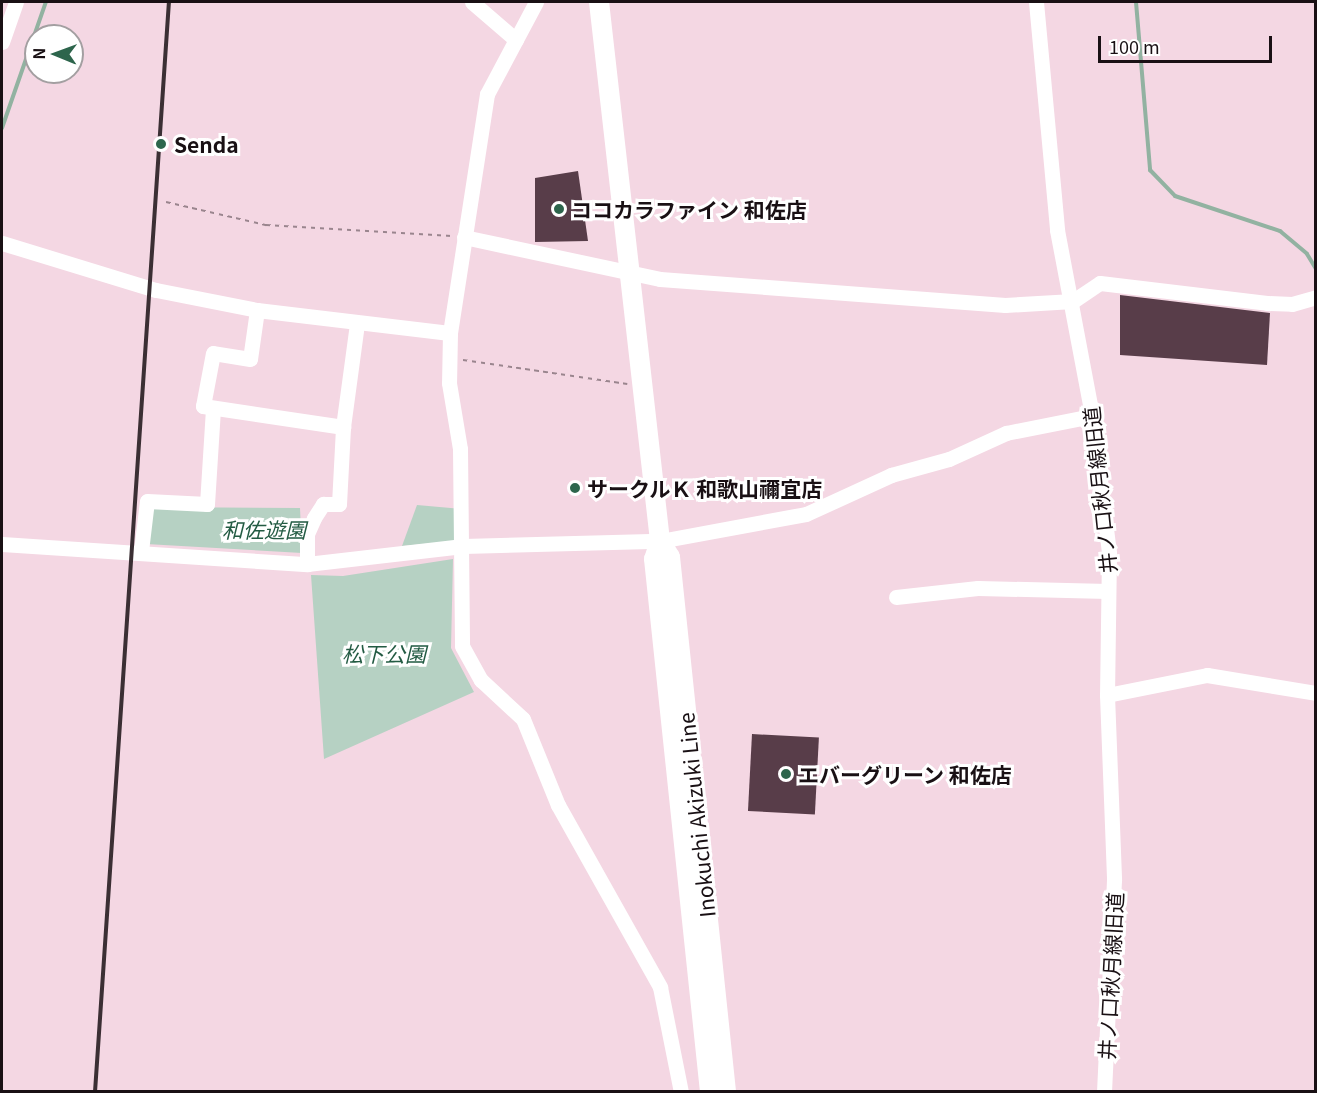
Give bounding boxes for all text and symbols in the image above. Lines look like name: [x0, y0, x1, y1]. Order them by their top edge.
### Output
north arrow: [24, 24, 84, 84]
scale bar: [1101, 24, 1275, 62]
text: 100 m: [1109, 33, 1160, 59]
text: N: [26, 48, 50, 60]
place label: Senda: [174, 131, 239, 157]
marker: Senda: [152, 135, 170, 153]
place label: ココカラファイン 和佐店: [571, 196, 807, 222]
marker: ココカラファイン 和佐店: [552, 202, 566, 216]
street label: 井ノ口秋月線旧道: [1078, 405, 1120, 575]
place label: サークルＫ 和歌山禰宜店: [587, 475, 823, 501]
marker: サークルＫ 和歌山禰宜店: [568, 481, 582, 495]
park label: 和佐遊園: [222, 516, 306, 542]
park label: 松下公園: [342, 640, 426, 666]
street label: Inokuchi Akizuki Line: [673, 711, 719, 919]
place label: エバーグリーン 和佐店: [798, 761, 1013, 787]
marker: エバーグリーン 和佐店: [779, 767, 793, 781]
street label: 井ノ口秋月線旧道: [1093, 891, 1127, 1061]

